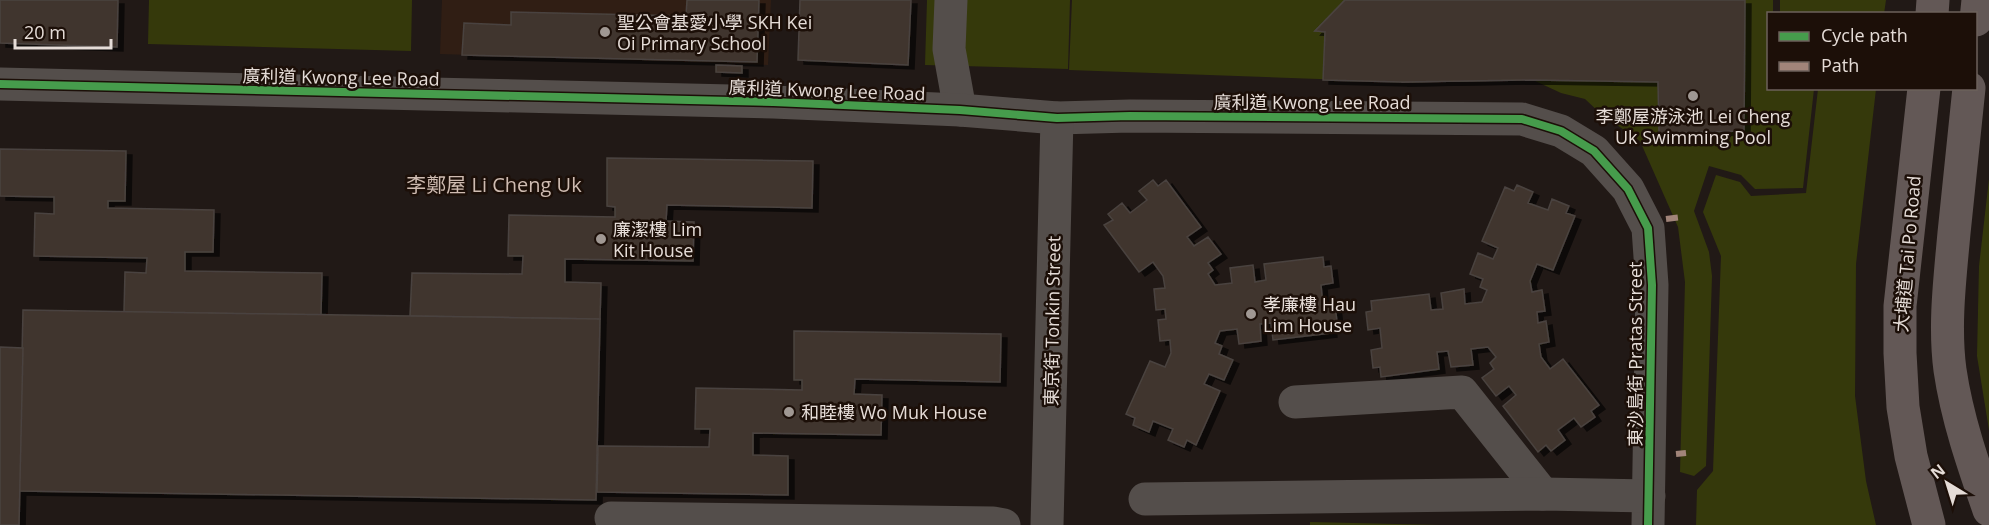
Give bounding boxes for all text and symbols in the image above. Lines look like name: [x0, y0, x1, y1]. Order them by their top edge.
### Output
place label: 聖公會基愛小學 SKH Kei Oi Primary School: [617, 10, 812, 55]
scale bar: [15, 12, 111, 50]
legend: [1767, 12, 1977, 90]
text: 20 m: [24, 20, 66, 44]
text: Cycle path: [1821, 23, 1908, 47]
marker: 聖公會基愛小學 SKH Kei Oi Primary School: [598, 25, 612, 39]
text: Path: [1821, 53, 1859, 77]
street label: 廣利道 Kwong Lee Road: [242, 63, 440, 91]
street label: 廣利道 Kwong Lee Road: [728, 75, 926, 105]
marker: 李鄭屋游泳池 Lei Cheng Uk Swimming Pool: [1686, 89, 1700, 103]
street label: 廣利道 Kwong Lee Road: [1213, 90, 1411, 114]
place label: 李鄭屋游泳池 Lei Cheng Uk Swimming Pool: [1596, 104, 1791, 149]
district label: 李鄭屋 Li Cheng Uk: [406, 171, 582, 198]
street label: 大埔道 Tai Po Road: [1888, 175, 1926, 333]
place label: 廉潔樓 Lim Kit House: [613, 217, 702, 262]
marker: 廉潔樓 Lim Kit House: [594, 232, 608, 246]
street label: 東京街 Tonkin Street: [1039, 236, 1065, 406]
street label: 東沙島街 Pratas Street: [1623, 262, 1647, 446]
place label: 孝廉樓 Hau Lim House: [1263, 292, 1356, 337]
marker: 孝廉樓 Hau Lim House: [1244, 307, 1258, 321]
place label: 和睦樓 Wo Muk House: [801, 400, 987, 424]
marker: 和睦樓 Wo Muk House: [782, 405, 796, 419]
north arrow: [1917, 453, 1977, 513]
text: N: [1926, 459, 1950, 484]

